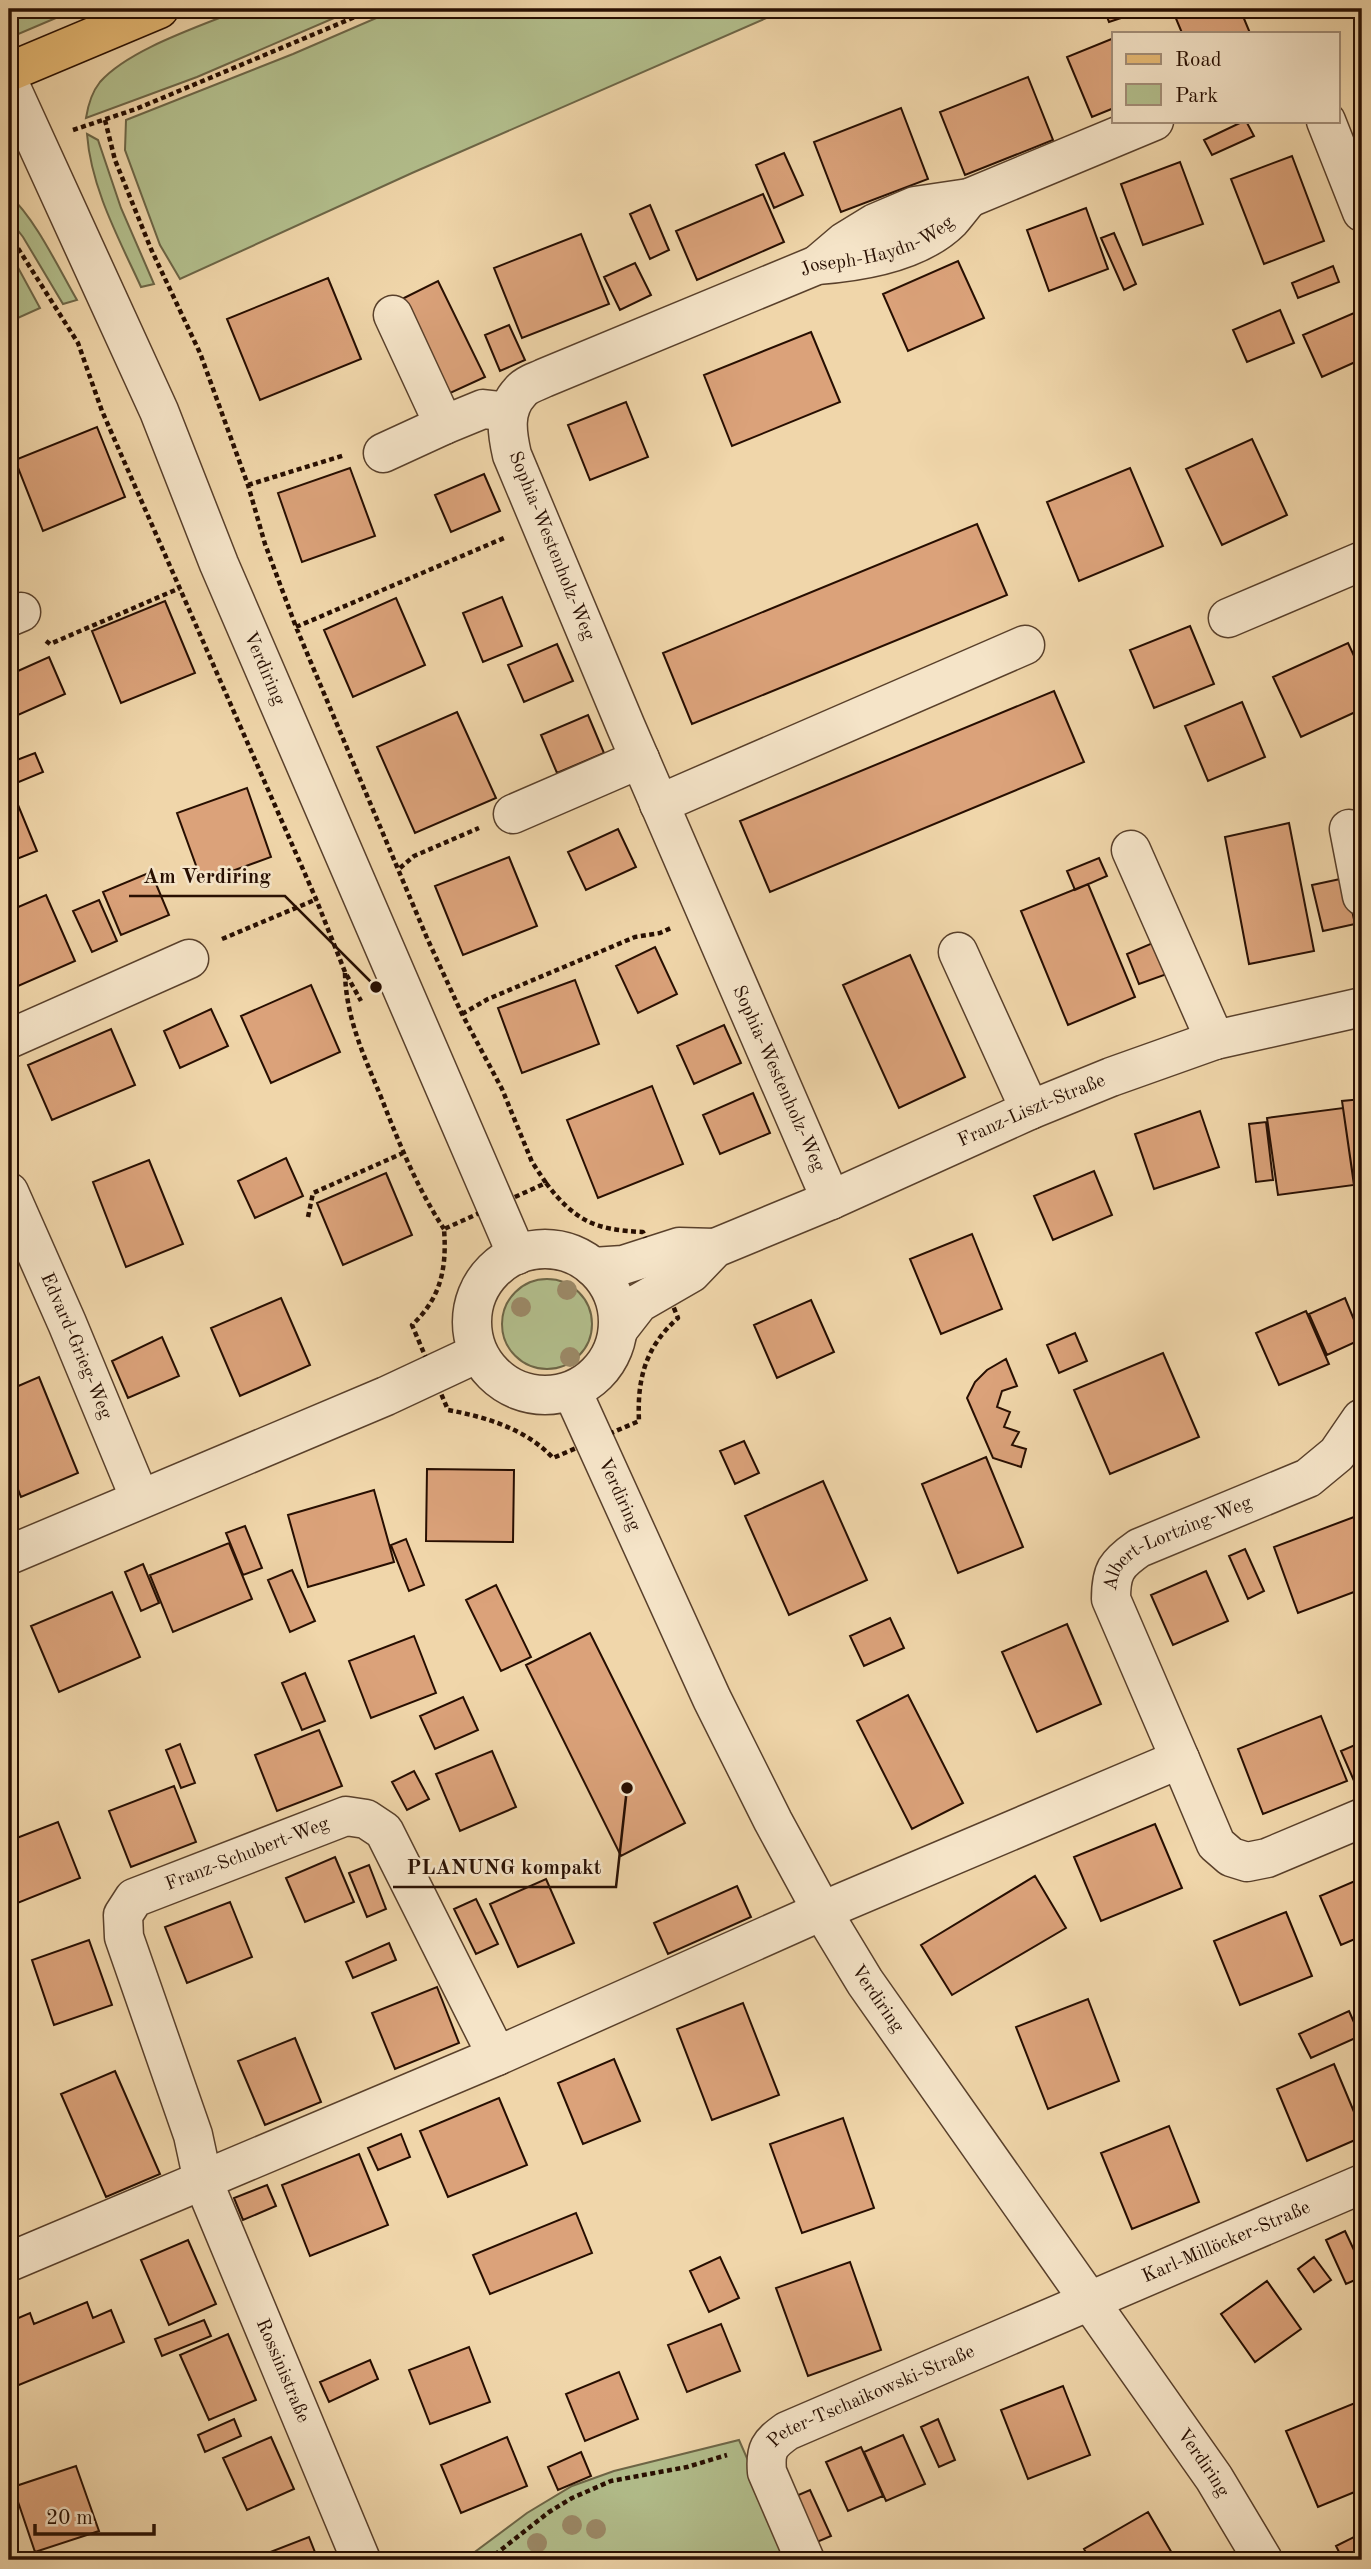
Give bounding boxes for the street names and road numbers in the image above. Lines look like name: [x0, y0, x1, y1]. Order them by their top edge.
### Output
street label: Joseph-Haydn-Weg: [797, 212, 958, 280]
street label: Sophia-Westenholz-Weg: [504, 449, 598, 644]
street label: Verdiring: [240, 629, 289, 709]
street label: Sophia-Westenholz-Weg: [728, 983, 828, 1176]
street label: Franz-Liszt-Straße: [955, 1071, 1108, 1151]
street label: Edvard-Grieg-Weg: [37, 1270, 116, 1423]
street label: Verdiring: [594, 1455, 644, 1535]
street label: Albert-Lortzing-Weg: [1101, 1493, 1255, 1592]
street label: Franz-Schubert-Weg: [163, 1814, 332, 1894]
street label: Verdiring: [847, 1962, 908, 2037]
street label: Karl-Millöcker-Straße: [1139, 2198, 1313, 2287]
street label: Rossinistraße: [252, 2316, 312, 2426]
street label: Peter-Tschaikowski-Straße: [764, 2342, 977, 2451]
street label: Verdiring: [1173, 2425, 1233, 2501]

